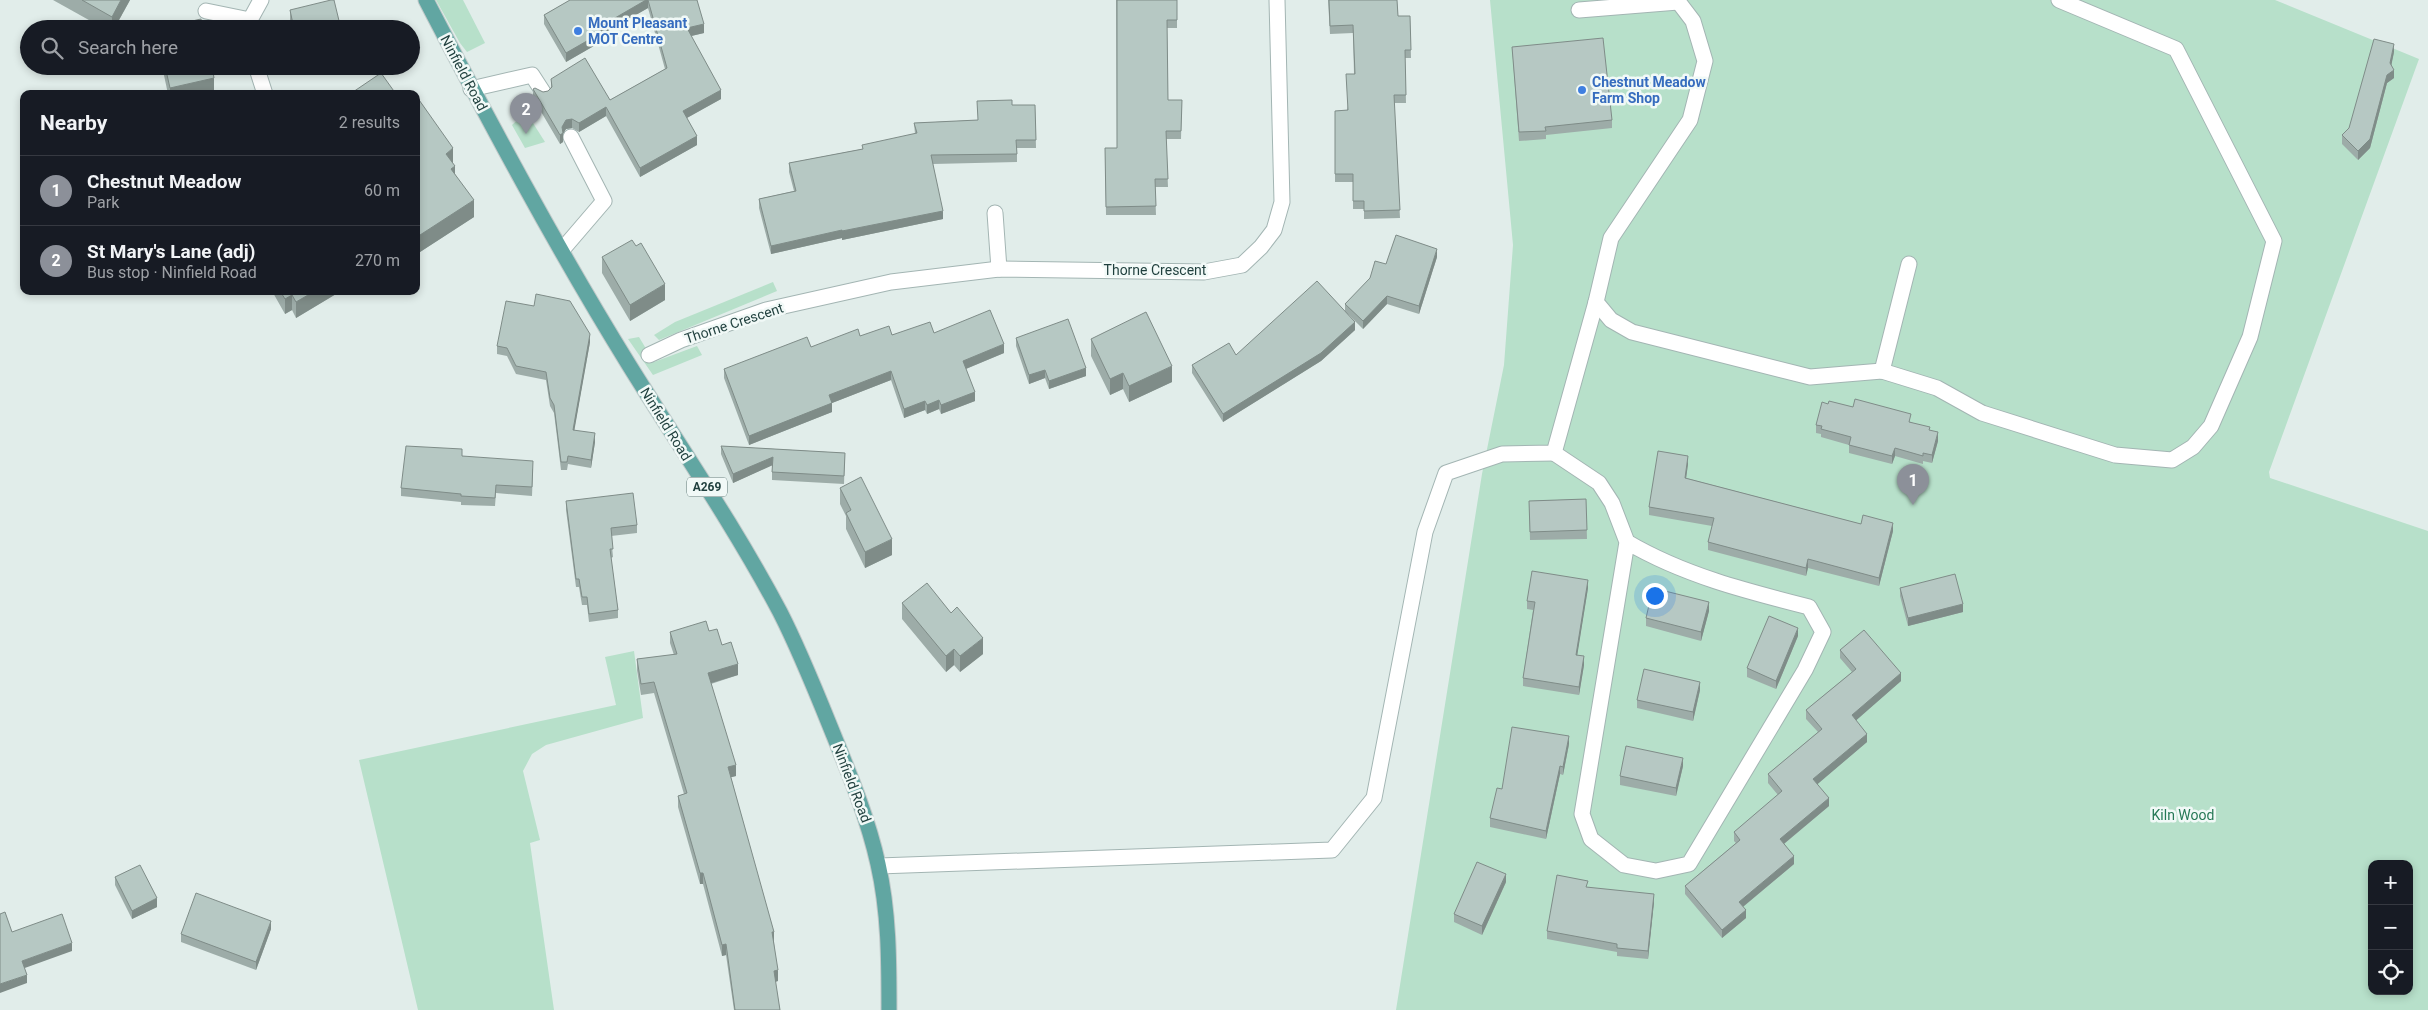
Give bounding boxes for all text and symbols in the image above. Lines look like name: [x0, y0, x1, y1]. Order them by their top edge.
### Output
place label: Mount Pleasant MOT Centre: [588, 15, 687, 47]
search box: [20, 20, 420, 75]
marker: Mount Pleasant MOT Centre: [572, 25, 584, 37]
street label: Ninfield Road: [437, 33, 491, 113]
icon: search: [38, 34, 66, 62]
text: Search here: [78, 36, 178, 59]
place label: Chestnut Meadow Farm Shop: [1592, 74, 1706, 106]
marker: Chestnut Meadow Farm Shop: [1576, 84, 1588, 96]
pin: 2: [510, 93, 542, 134]
text: Nearby: [40, 111, 107, 135]
text: 2 results: [339, 113, 400, 132]
text: Chestnut Meadow: [87, 170, 241, 193]
text: 1: [51, 181, 61, 200]
text: 60 m: [364, 181, 400, 200]
text: Park: [87, 193, 119, 212]
text: St Mary's Lane (adj): [87, 240, 255, 263]
text: 2: [51, 251, 61, 270]
text: 270 m: [355, 251, 400, 270]
street label: Thorne Crescent: [1104, 262, 1207, 278]
text: Bus stop · Ninfield Road: [87, 263, 257, 282]
street label: Thorne Crescent: [683, 299, 786, 347]
street label: Ninfield Road: [637, 384, 695, 464]
pin: 1: [1897, 464, 1929, 505]
road number: A269: [687, 478, 727, 497]
your location: [1642, 583, 1668, 609]
street label: Ninfield Road: [830, 741, 874, 825]
park label: Kiln Wood: [2152, 807, 2214, 823]
map controls: [2368, 860, 2413, 995]
button: +: [2368, 860, 2413, 905]
button: −: [2368, 905, 2413, 950]
button: locate: [2368, 950, 2413, 995]

